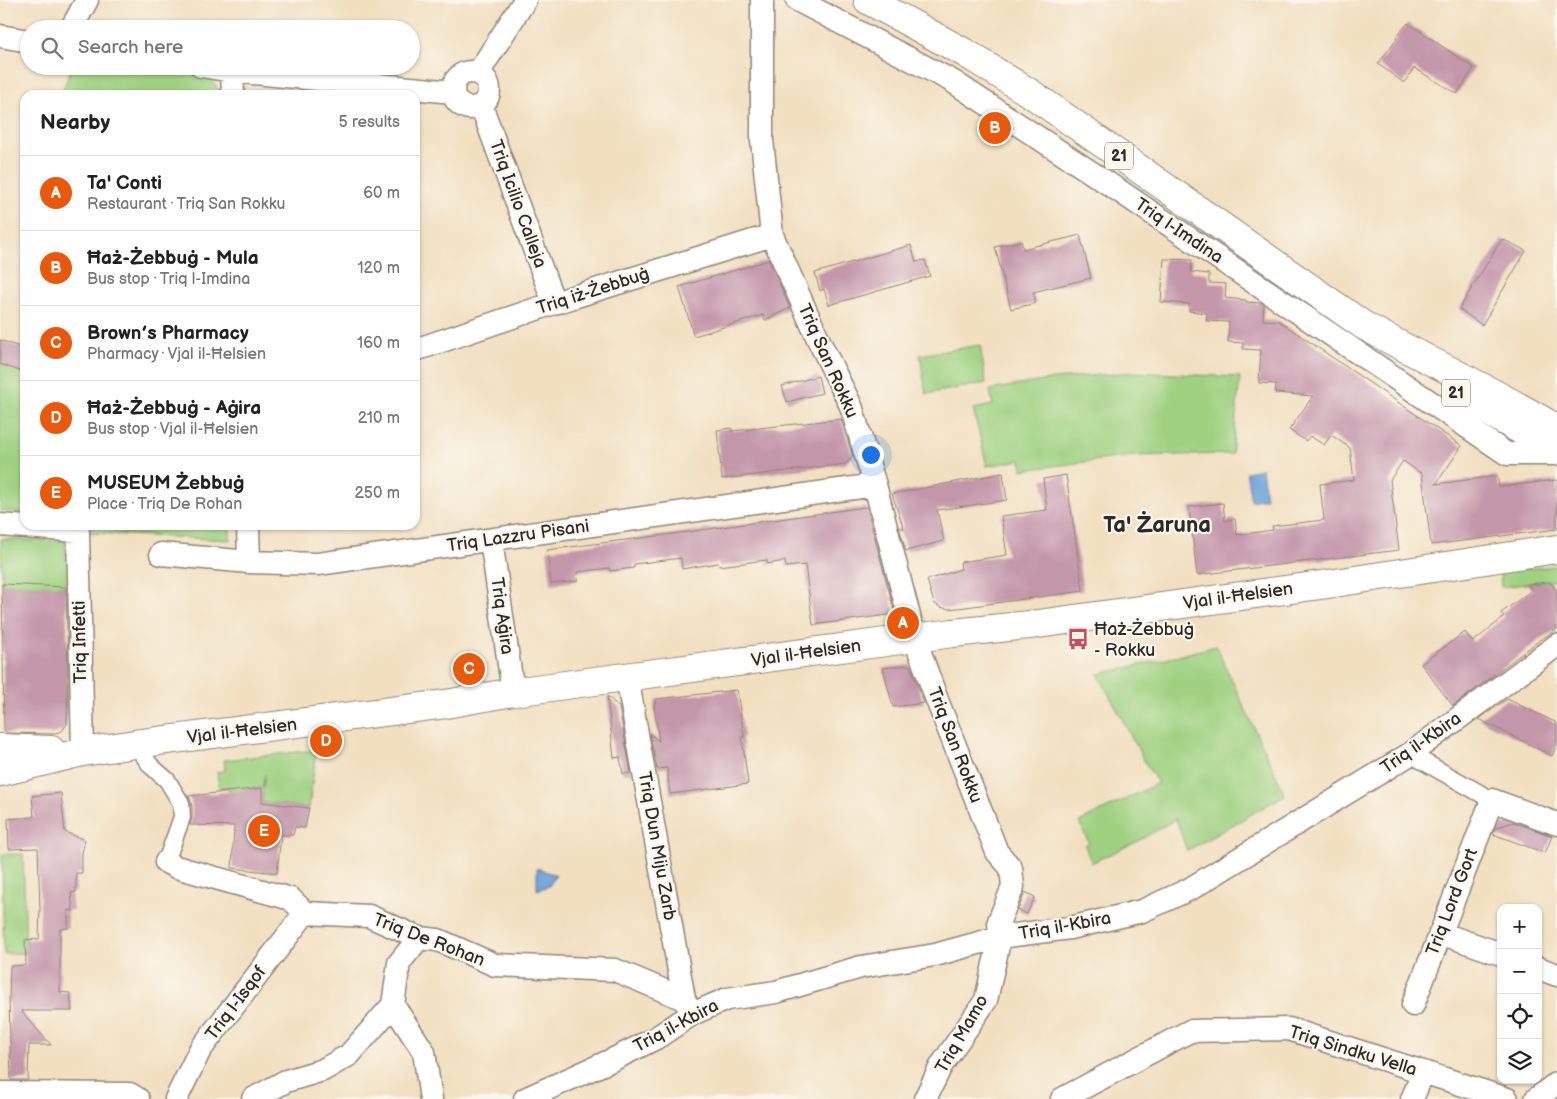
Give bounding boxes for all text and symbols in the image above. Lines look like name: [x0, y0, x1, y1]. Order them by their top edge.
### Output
search box: [20, 20, 420, 75]
icon: search: [38, 34, 66, 62]
text: Search here: [78, 36, 183, 59]
pin: B: [979, 109, 1011, 147]
text: Nearby: [40, 110, 110, 135]
text: 5 results: [338, 113, 400, 132]
street label: Triq Icilio Calleja: [485, 137, 551, 271]
road number: 21: [1105, 142, 1133, 170]
text: Ta' Conti: [87, 172, 162, 195]
text: A: [51, 184, 61, 203]
text: 60 m: [363, 184, 400, 203]
street label: Triq l-Imdina: [1131, 194, 1227, 268]
text: Restaurant · Triq San Rokku: [87, 195, 285, 214]
text: Ħaż-Żebbuġ - Mula: [87, 247, 259, 270]
text: B: [50, 259, 62, 278]
text: 120 m: [357, 259, 400, 278]
street label: Triq iż-Żebbuġ: [534, 262, 652, 319]
text: Bus stop · Triq l-Imdina: [87, 270, 250, 289]
street label: Triq San Rokku: [794, 301, 862, 421]
text: Brown’s Pharmacy: [87, 322, 249, 345]
text: C: [50, 334, 62, 353]
text: 160 m: [357, 334, 400, 353]
text: Pharmacy · Vjal il-Ħelsien: [87, 345, 266, 364]
road number: 21: [1442, 379, 1470, 406]
text: Ħaż-Żebbuġ - Aġira: [87, 397, 261, 420]
text: D: [50, 409, 62, 428]
text: 210 m: [358, 409, 400, 428]
text: Bus stop · Vjal il-Ħelsien: [87, 420, 258, 439]
your location: [858, 442, 884, 468]
text: MUSEUM Żebbuġ: [87, 472, 244, 495]
text: E: [51, 484, 61, 503]
text: 250 m: [354, 484, 400, 503]
text: Place · Triq De Rohan: [87, 495, 242, 514]
district label: Ta' Żaruna: [1103, 510, 1211, 539]
street label: Triq Lazzru Pisani: [445, 516, 591, 556]
street label: Triq Aġira: [486, 576, 518, 656]
street label: Vjal il-Ħelsien: [1182, 578, 1294, 614]
street label: Triq Infetti: [69, 600, 91, 684]
pin: A: [887, 604, 919, 642]
place label: Ħaż-Żebbuġ - Rokku: [1094, 618, 1194, 661]
bus stop icon: Ħaż-Żebbuġ - Rokku: [1065, 626, 1091, 652]
street label: Vjal il-Ħelsien: [750, 635, 862, 671]
pin: C: [453, 650, 485, 688]
street label: Triq San Rokku: [923, 684, 987, 806]
street label: Triq il-Kbira: [1377, 708, 1465, 778]
street label: Vjal il-Ħelsien: [186, 714, 298, 748]
pin: D: [310, 722, 342, 760]
street label: Triq Dun Miju Zarb: [634, 770, 680, 922]
pin: E: [248, 812, 280, 850]
street label: Triq Lord Gort: [1422, 845, 1482, 959]
map controls: [1497, 904, 1542, 1084]
button: +: [1497, 904, 1542, 949]
street label: Triq il-Kbira: [1017, 908, 1113, 944]
street label: Triq De Rohan: [370, 909, 488, 971]
button: −: [1497, 949, 1542, 994]
street label: Triq l-Isqof: [201, 961, 271, 1044]
street label: Triq Mamo: [931, 991, 993, 1077]
button: locate: [1497, 994, 1542, 1039]
street label: Triq il-Kbira: [630, 995, 722, 1057]
street label: Triq Sindku Vella: [1286, 1022, 1420, 1080]
button: layers: [1497, 1039, 1542, 1084]

